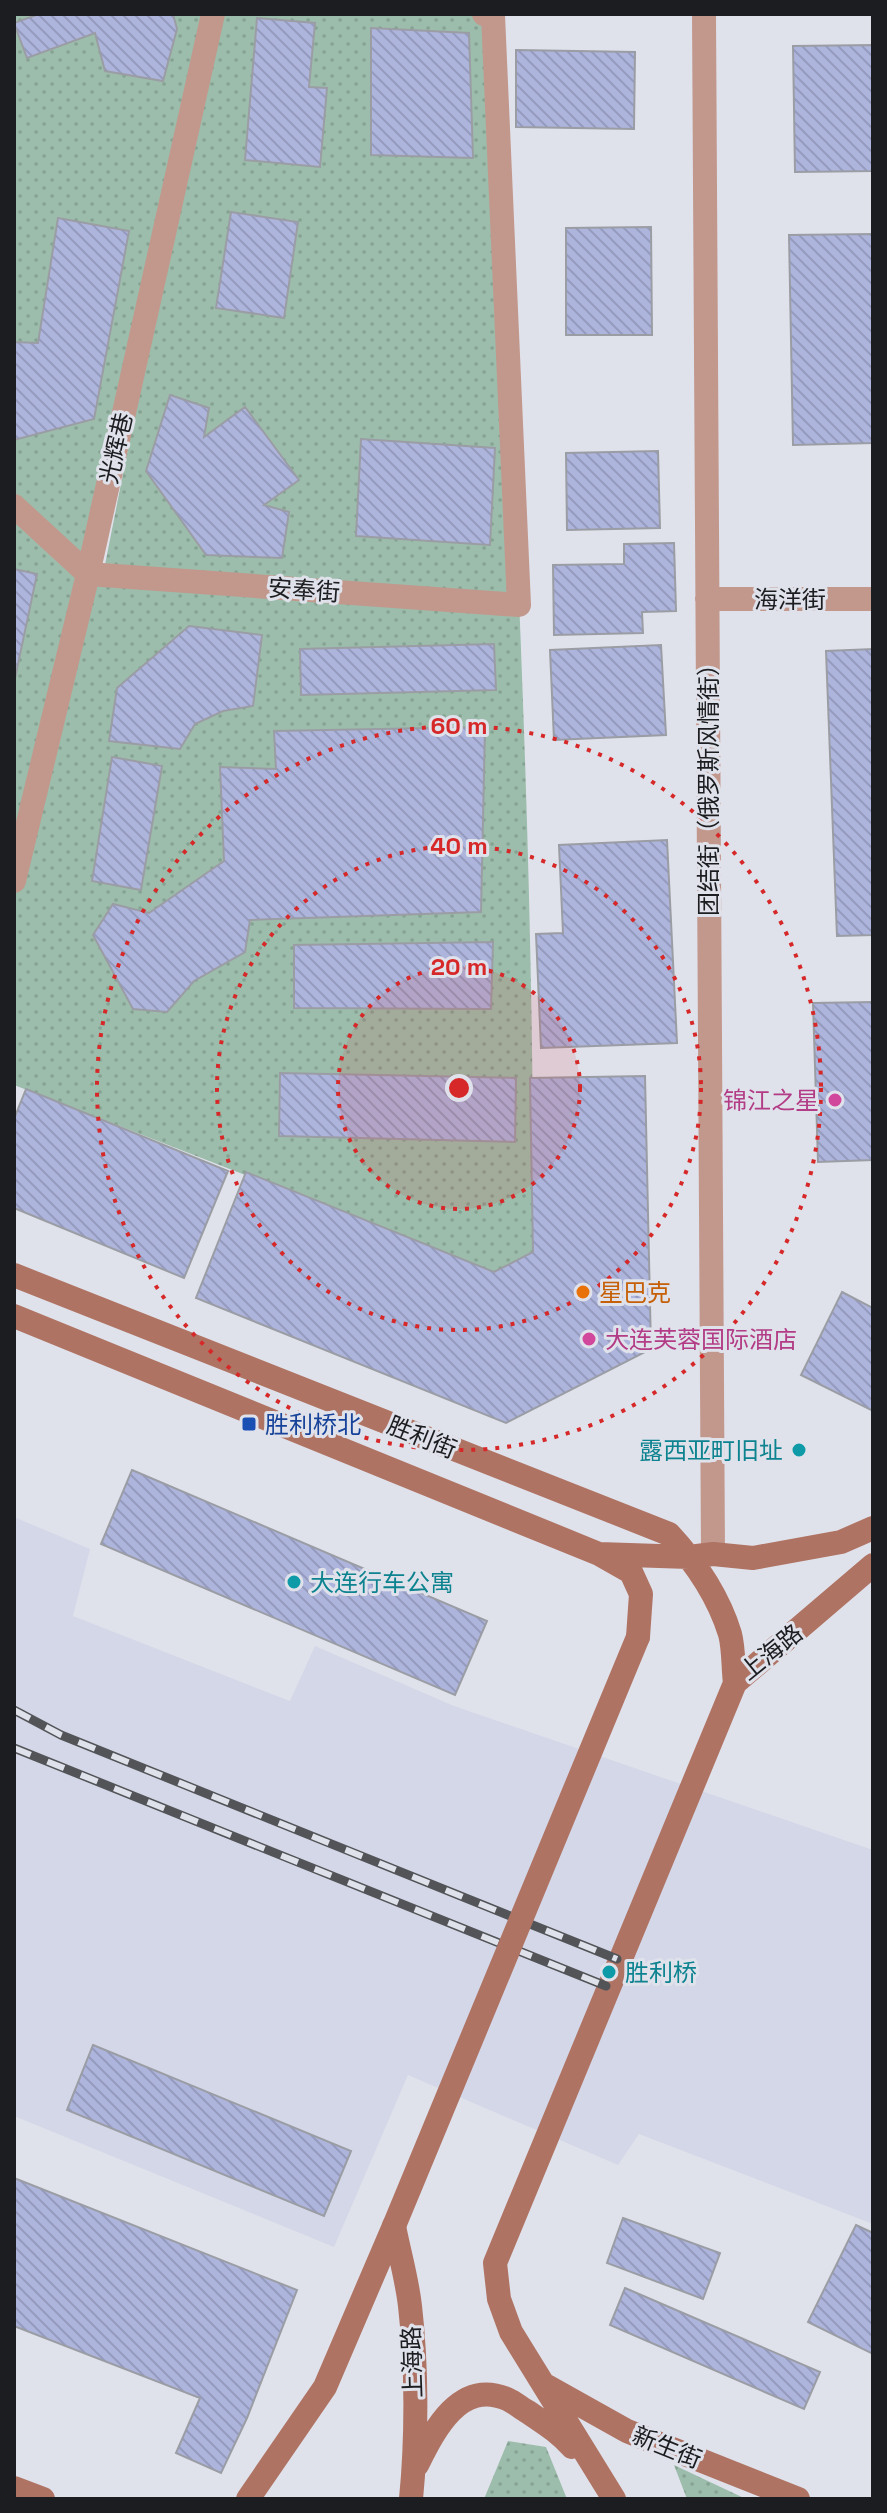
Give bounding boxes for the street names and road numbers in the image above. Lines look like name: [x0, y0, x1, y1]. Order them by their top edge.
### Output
street label: 光辉巷: [93, 409, 139, 487]
street label: 安奉街: [267, 572, 341, 608]
street label: 海洋街: [754, 584, 826, 615]
street label: 团结街（俄罗斯风情街）: [693, 652, 724, 916]
street label: 胜利街: [383, 1409, 461, 1465]
street label: 上海路: [733, 1617, 809, 1687]
street label: 上海路: [395, 2325, 429, 2399]
street label: 新生街: [628, 2419, 706, 2475]

